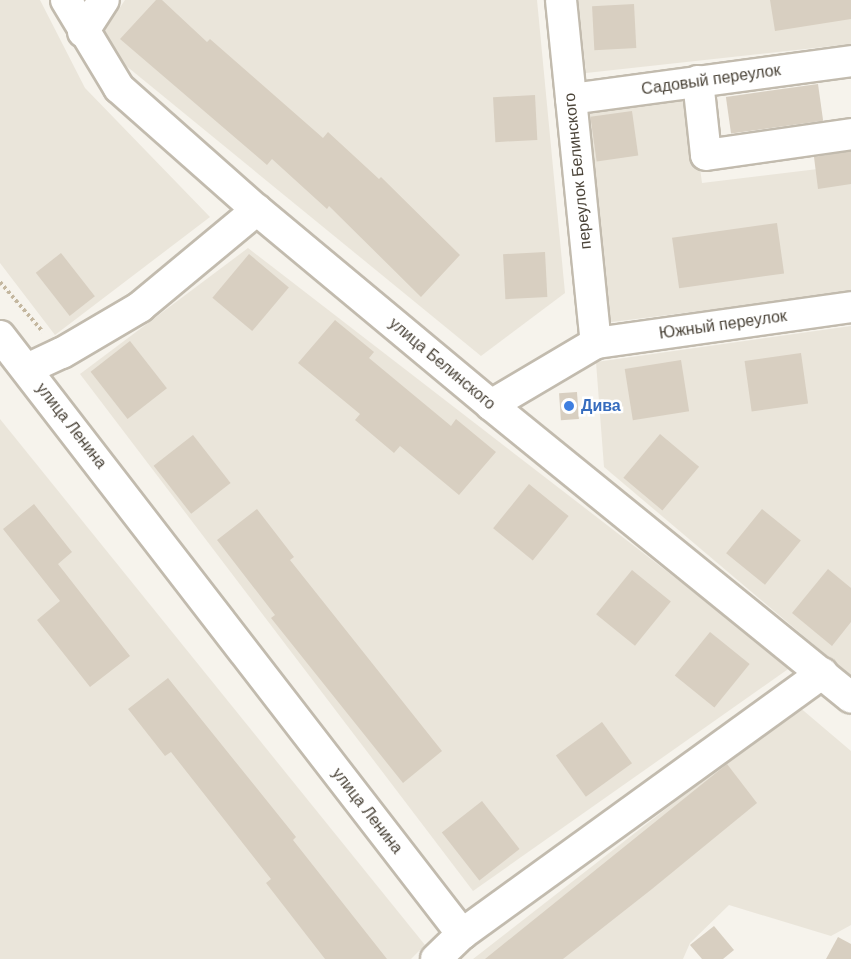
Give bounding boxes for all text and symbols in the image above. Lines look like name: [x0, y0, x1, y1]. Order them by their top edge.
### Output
street label: Садовый переулок: [640, 61, 782, 99]
street label: переулок Белинского: [560, 92, 596, 250]
street label: Южный переулок: [658, 307, 788, 343]
street label: улица Белинского: [385, 314, 499, 414]
street label: улица Ленина: [32, 379, 110, 473]
place label: Дива: [581, 396, 621, 416]
marker: Дива: [562, 399, 576, 413]
street label: улица Ленина: [328, 764, 406, 858]

